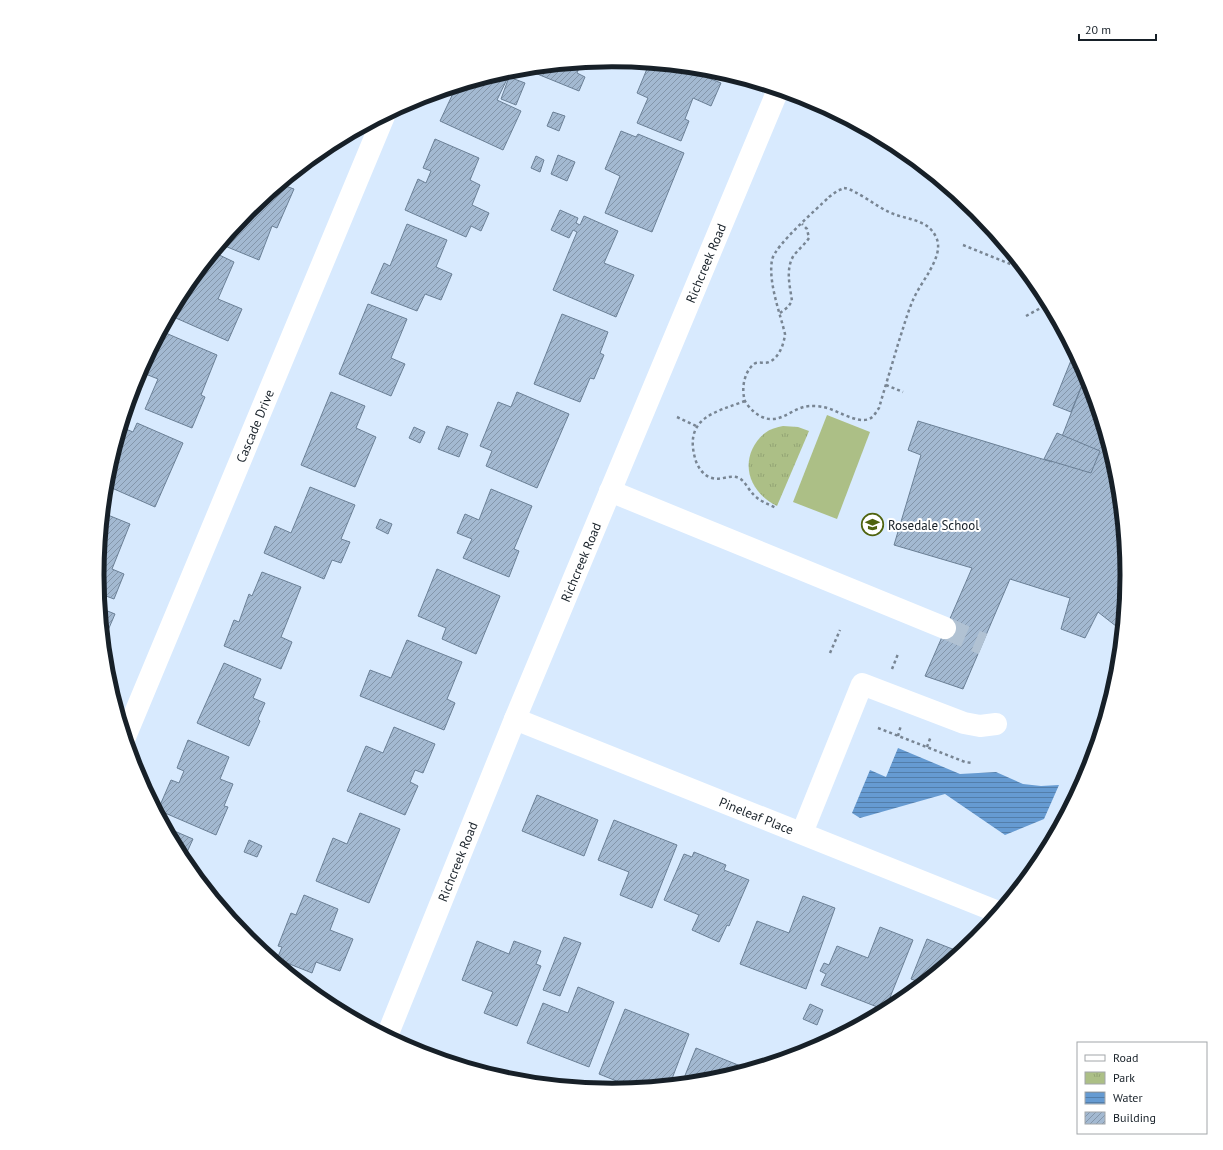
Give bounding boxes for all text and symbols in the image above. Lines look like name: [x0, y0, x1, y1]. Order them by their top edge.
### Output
scale bar: [1079, 16, 1156, 42]
text: 20 m: [1085, 22, 1111, 37]
street label: Richcreek Road: [681, 221, 730, 305]
street label: Cascade Drive: [232, 387, 278, 465]
school or university icon: Rosedale School: [860, 512, 886, 538]
place label: Rosedale School: [888, 517, 979, 534]
street label: Richcreek Road: [556, 520, 605, 604]
street label: Pineleaf Place: [717, 793, 796, 838]
street label: Richcreek Road: [434, 819, 481, 904]
legend: [1077, 1042, 1207, 1134]
text: Road: [1113, 1050, 1138, 1065]
text: Park: [1113, 1070, 1135, 1085]
text: Water: [1113, 1090, 1143, 1105]
text: Building: [1113, 1110, 1156, 1125]

